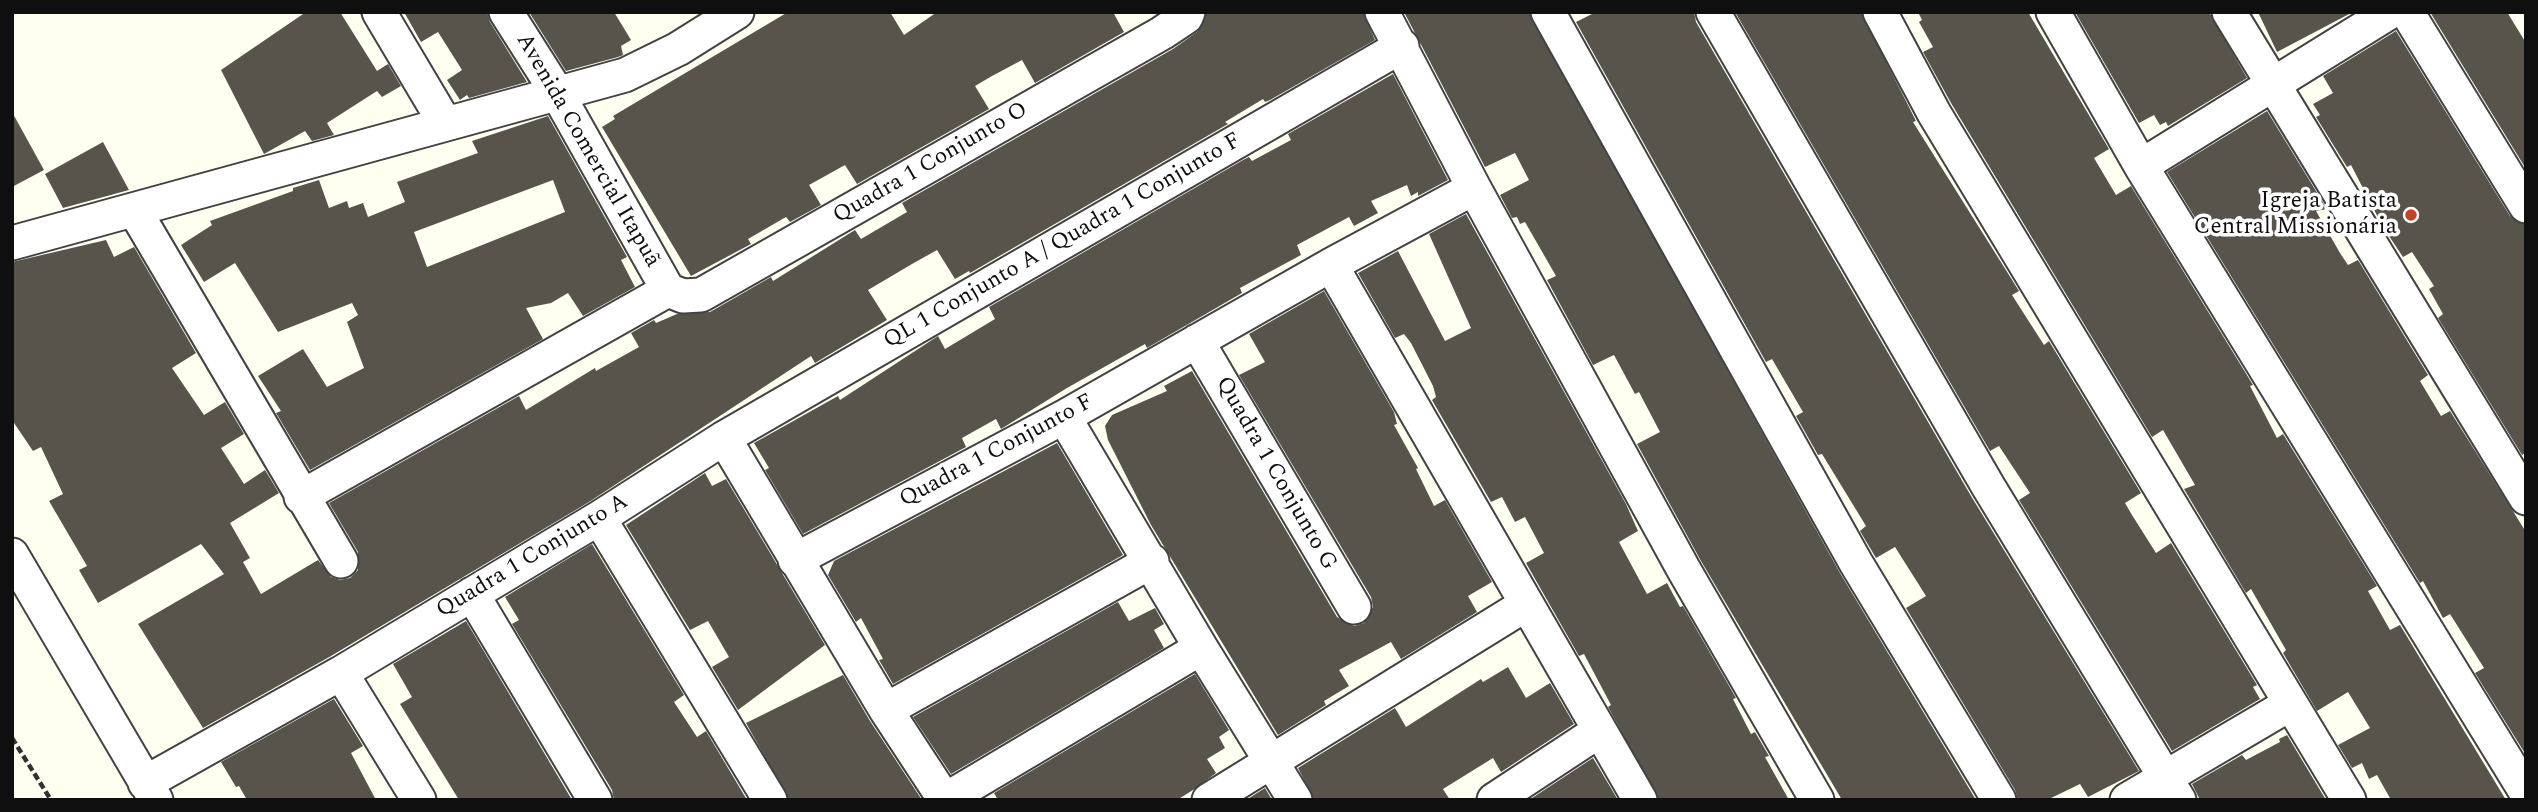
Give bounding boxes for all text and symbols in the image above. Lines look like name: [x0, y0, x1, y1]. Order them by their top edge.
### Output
street label: Avenida Comercial Itapuã: [509, 29, 665, 273]
street label: Quadra 1 Conjunto O: [829, 97, 1033, 231]
street label: QL 1 Conjunto A / Quadra 1 Conjunto F: [879, 128, 1247, 356]
place label: Igreja Batista Central Missionária: [2194, 188, 2397, 242]
marker: Igreja Batista Central Missionária: [2403, 207, 2419, 223]
street label: Quadra 1 Conjunto G: [1208, 372, 1342, 576]
street label: Quadra 1 Conjunto F: [895, 389, 1099, 515]
street label: Quadra 1 Conjunto A: [432, 489, 634, 625]

